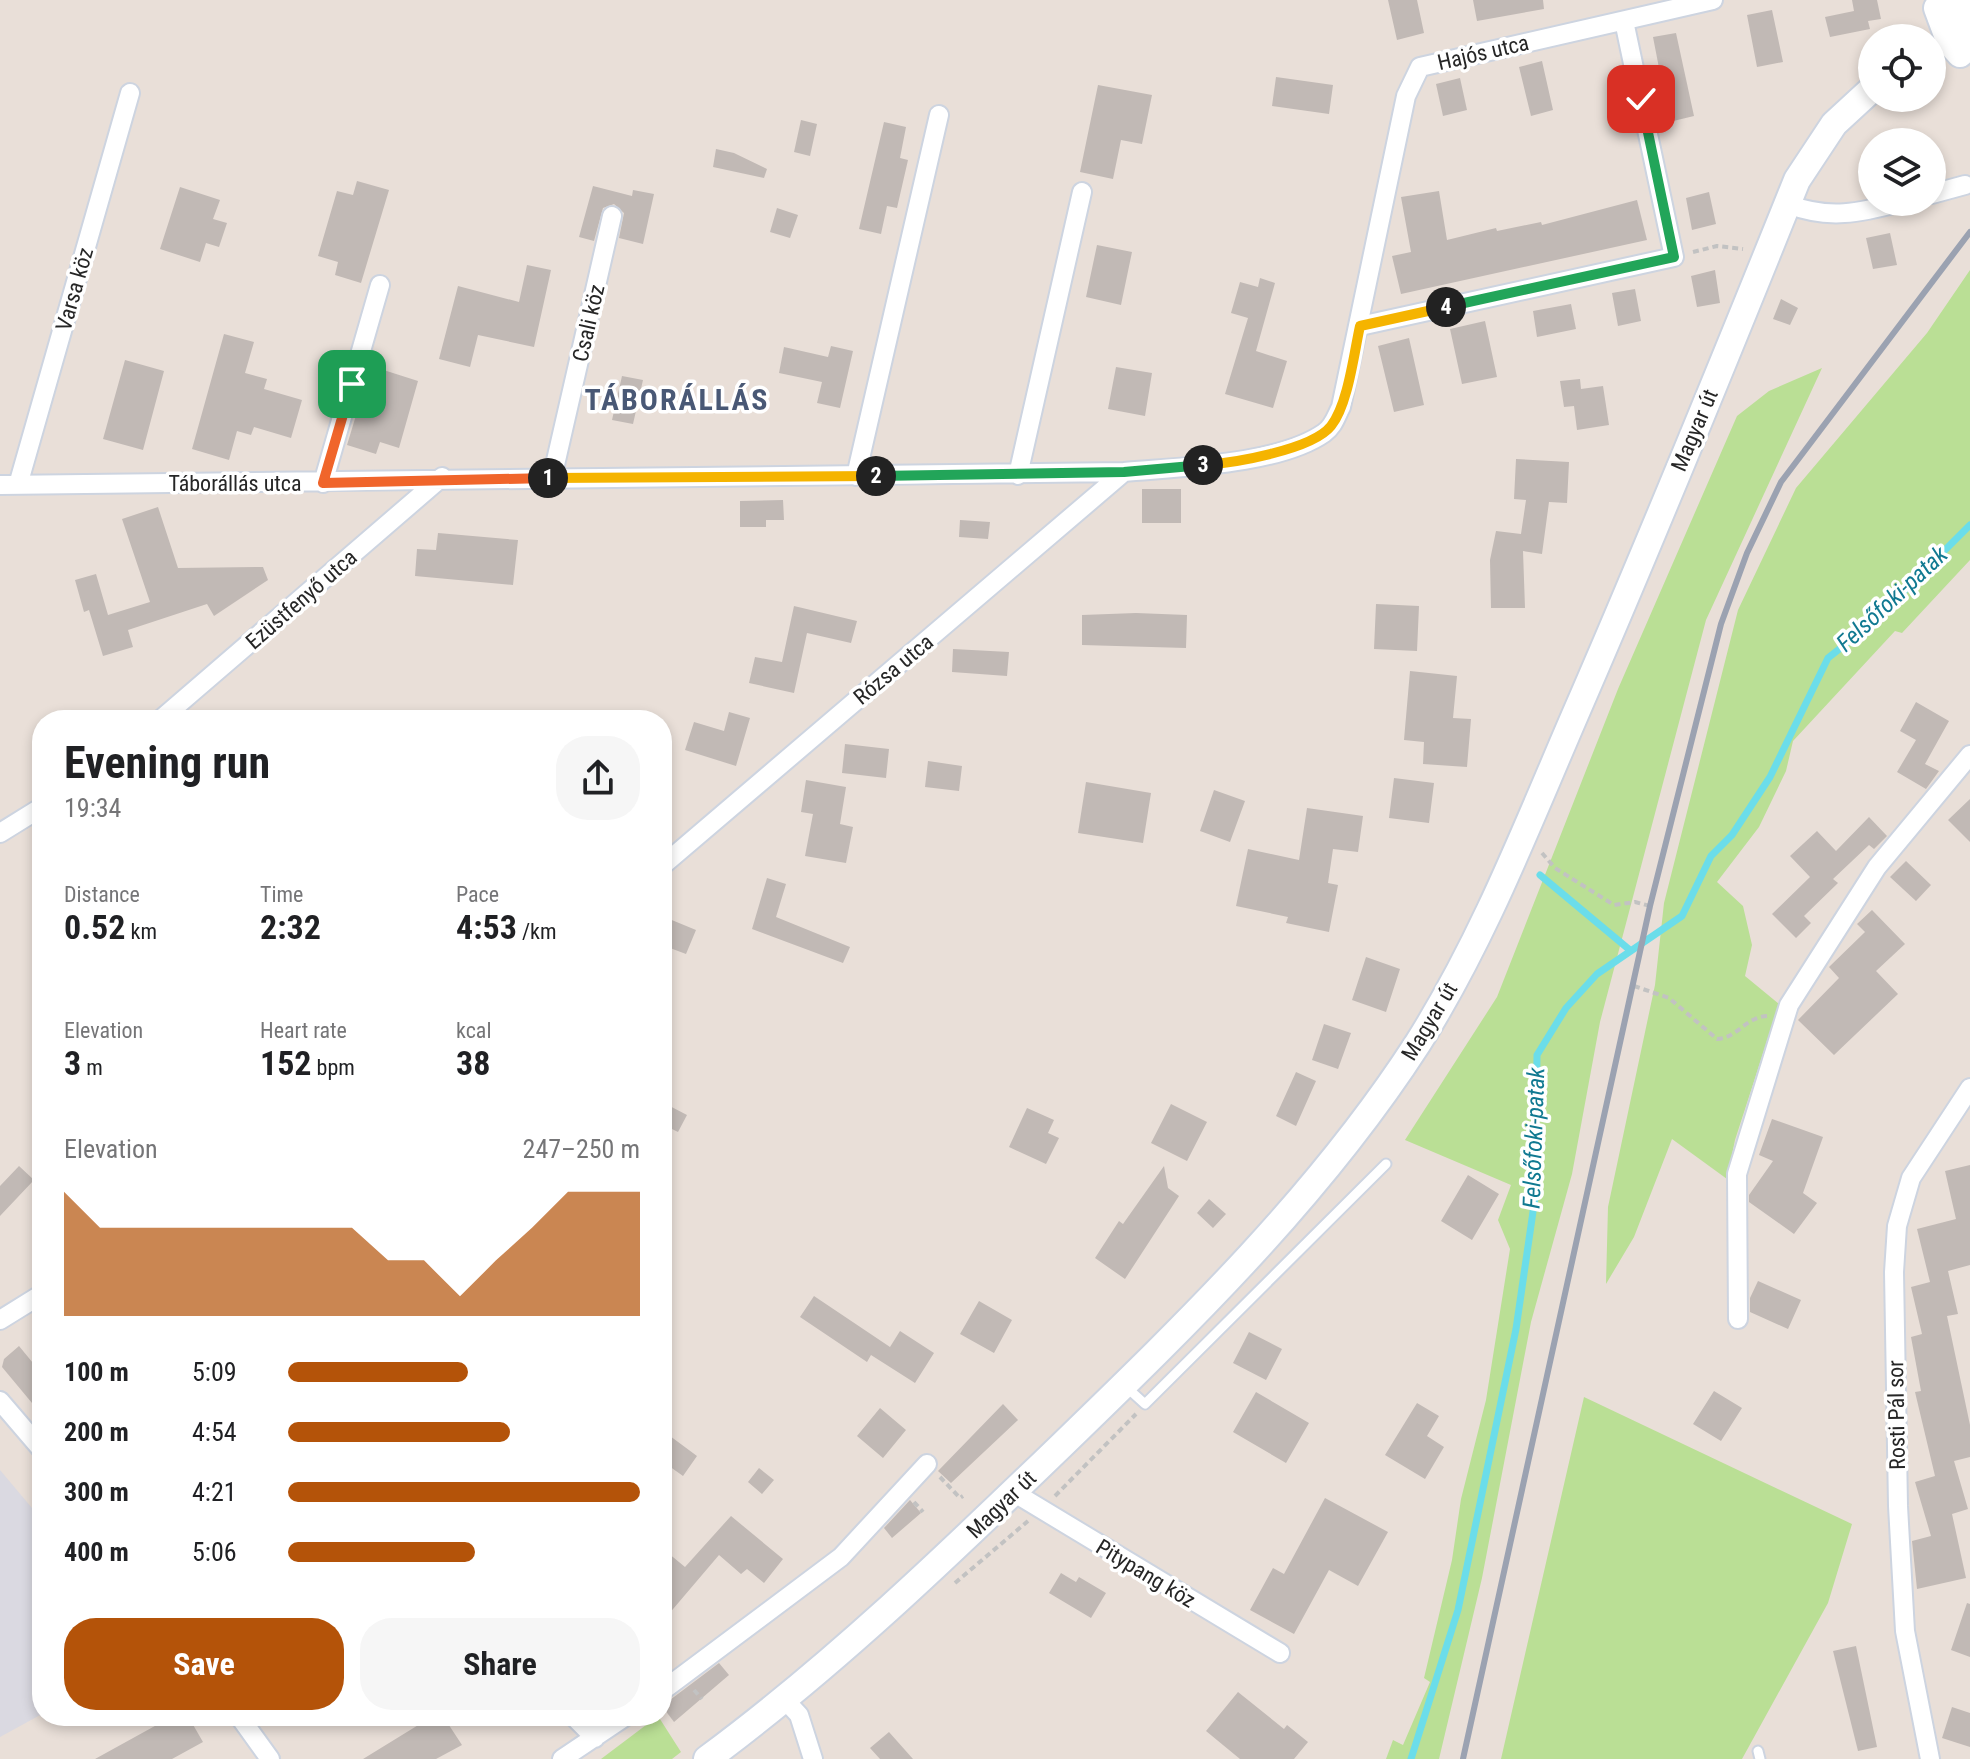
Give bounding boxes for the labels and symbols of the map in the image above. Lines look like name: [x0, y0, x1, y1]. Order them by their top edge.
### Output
street label: Hajós utca: [1435, 30, 1531, 75]
pin: [1607, 65, 1675, 133]
street label: Varsa köz: [51, 245, 98, 334]
street label: Csali köz: [567, 282, 610, 364]
pin: 4: [1426, 287, 1466, 327]
pin: [318, 350, 386, 418]
district label: TÁBORÁLLÁS: [585, 382, 769, 417]
street label: Magyar út: [1666, 386, 1723, 475]
pin: 3: [1183, 445, 1223, 485]
pin: 2: [856, 456, 896, 496]
pin: 1: [528, 458, 568, 498]
street label: Táborállás utca: [168, 471, 302, 496]
water label: Felsőfoki-patak: [1831, 540, 1954, 657]
street label: Ezüstfenyő utca: [241, 545, 362, 654]
street label: Rózsa utca: [849, 629, 938, 710]
street label: Magyar út: [1396, 978, 1462, 1065]
water label: Felsőfoki-patak: [1518, 1066, 1550, 1209]
street label: Rosti Pál sor: [1883, 1360, 1910, 1470]
street label: Magyar út: [962, 1465, 1041, 1543]
street label: Pitypang köz: [1092, 1534, 1200, 1613]

